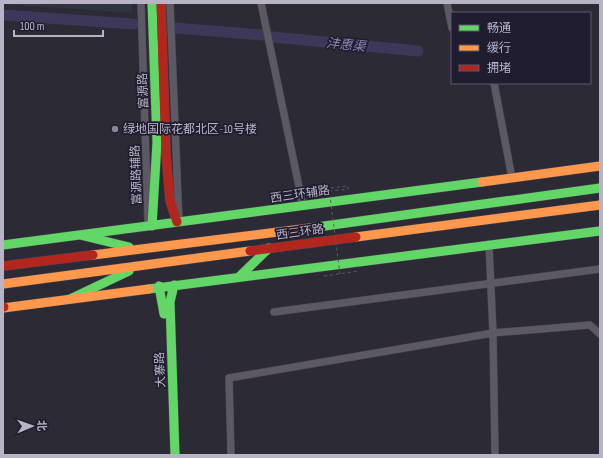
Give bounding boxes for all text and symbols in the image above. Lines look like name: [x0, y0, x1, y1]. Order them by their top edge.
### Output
scale bar: [14, 12, 103, 38]
legend: [451, 12, 591, 84]
text: 100 m: [20, 19, 45, 34]
text: 畅通: [487, 21, 511, 36]
water label: 沣惠渠: [326, 35, 368, 55]
text: 缓行: [487, 41, 511, 56]
text: 拥堵: [487, 61, 511, 76]
street label: 富源路: [135, 73, 152, 109]
place label: 绿地国际花都北区-10号楼: [123, 122, 257, 137]
marker: 绿地国际花都北区-10号楼: [110, 124, 120, 134]
street label: 富源路辅路: [128, 145, 145, 205]
street label: 西三环辅路: [269, 183, 331, 206]
street label: 西三环路: [275, 222, 325, 243]
street label: 大寨路: [152, 352, 169, 388]
north arrow: [12, 406, 52, 446]
text: 北: [35, 420, 48, 431]

